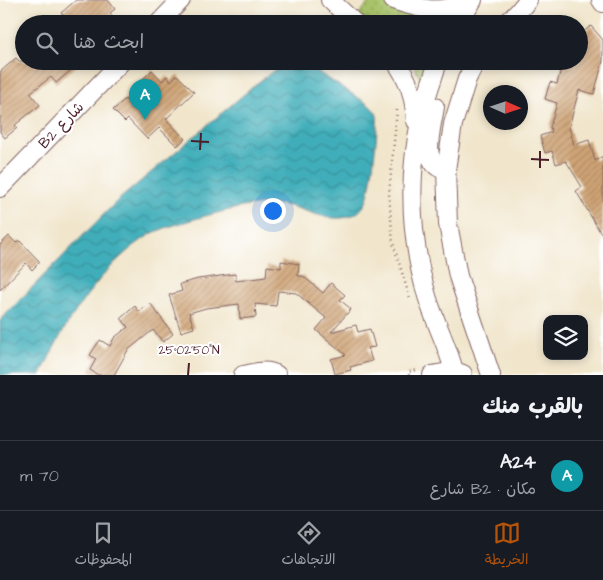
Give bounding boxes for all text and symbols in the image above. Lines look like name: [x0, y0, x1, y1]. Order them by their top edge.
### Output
search box: [15, 15, 588, 70]
icon: search: [33, 29, 61, 57]
text: ابحث هنا: [73, 29, 144, 56]
pin: A: [129, 79, 161, 120]
north arrow: [483, 85, 528, 130]
street label: B2 شارع: [34, 97, 89, 153]
your location: [260, 198, 286, 224]
map controls: [543, 315, 588, 360]
button: layers: [543, 315, 588, 360]
text: 25°02'50"N: [159, 342, 220, 359]
text: بالقرب منك: [482, 392, 583, 421]
text: A24: [500, 449, 536, 476]
text: 70 m: [20, 465, 59, 487]
text: A: [562, 465, 572, 487]
text: مكان · B2 شارع: [430, 478, 536, 500]
tab: المحفوظات: [75, 519, 132, 572]
tab: الاتجاهات: [281, 519, 336, 572]
tab: الخريطة: [485, 519, 528, 572]

